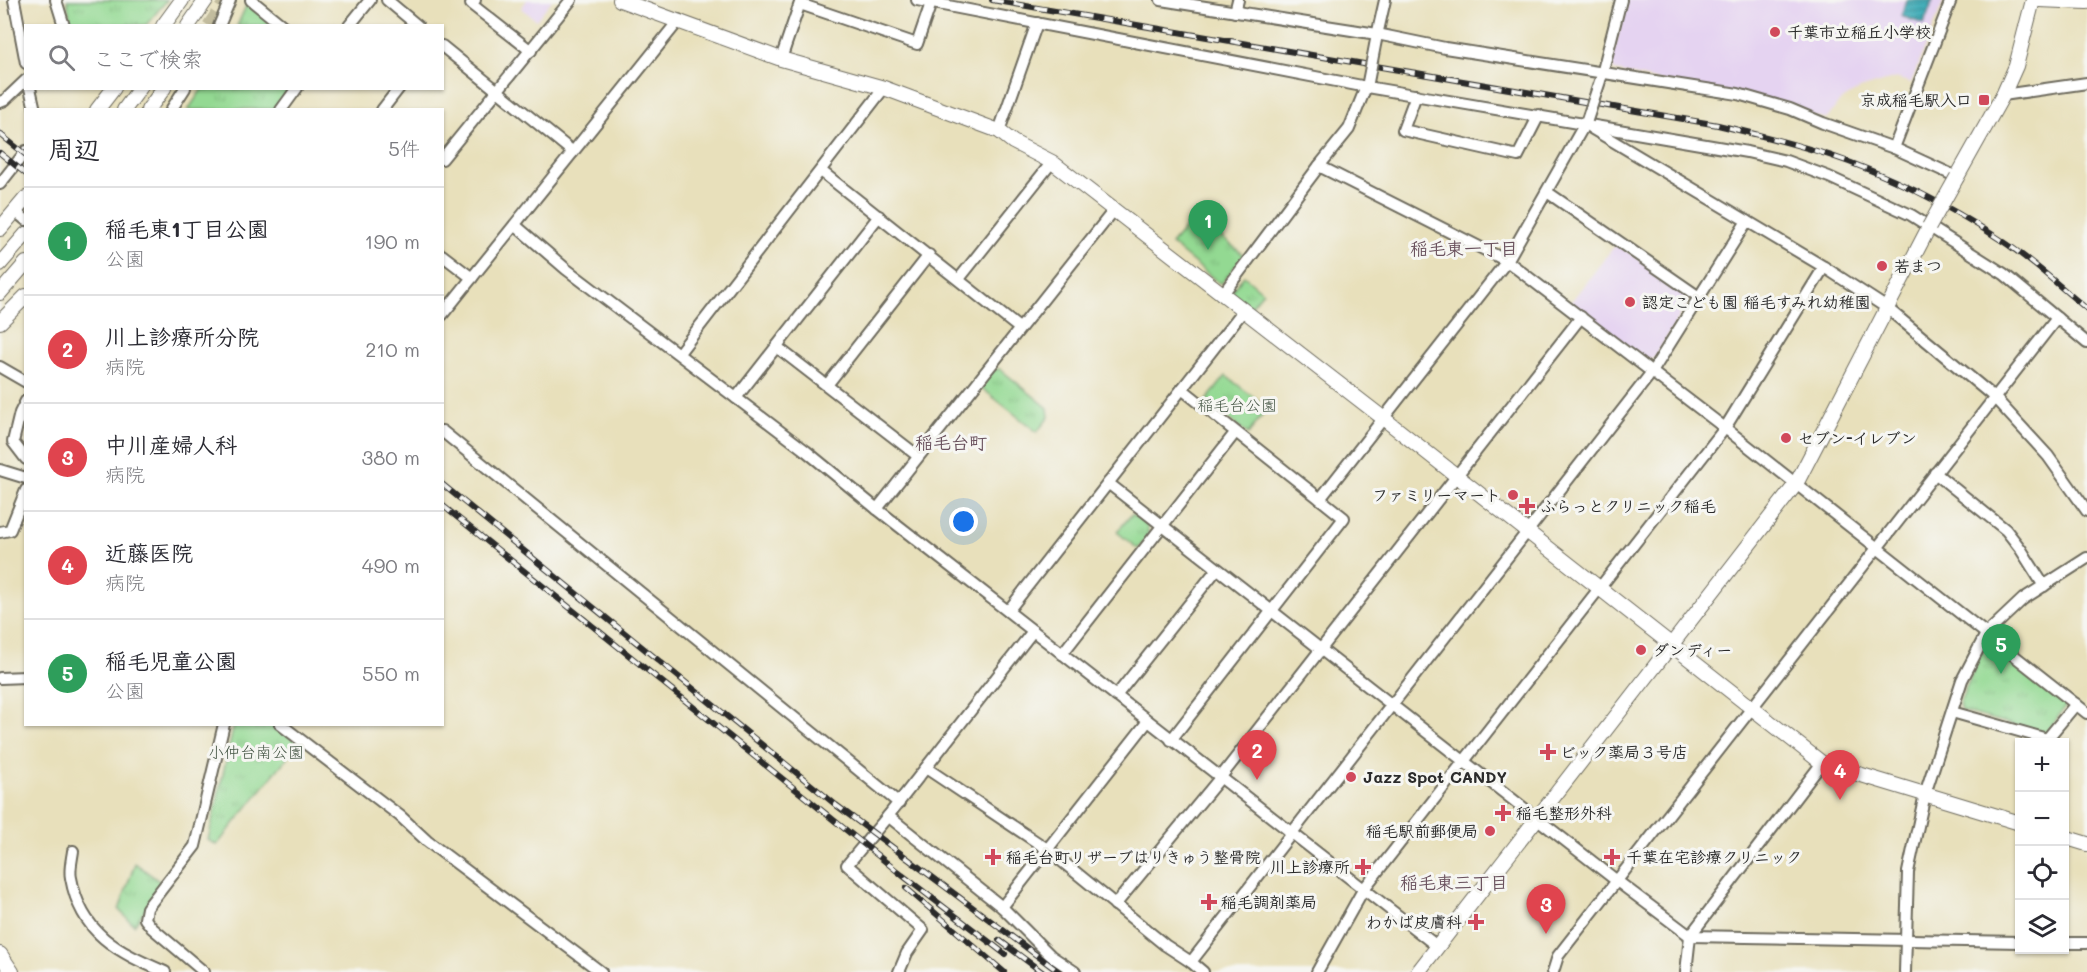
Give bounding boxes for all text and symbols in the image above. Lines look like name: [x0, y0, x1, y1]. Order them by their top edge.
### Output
place label: 千葉市立稲丘小学校: [1787, 21, 1931, 42]
search box: [24, 24, 444, 90]
marker: 千葉市立稲丘小学校: [1768, 25, 1782, 39]
icon: search: [45, 41, 78, 74]
text: ここで検索: [93, 44, 203, 73]
place label: 京成稲毛駅入口: [1860, 89, 1972, 110]
marker: 京成稲毛駅入口: [1977, 93, 1991, 107]
text: 周辺: [48, 132, 100, 166]
text: 5件: [388, 135, 420, 161]
pin: 1: [1188, 200, 1228, 250]
text: 稲毛東1丁目公園: [105, 214, 269, 243]
text: 1: [63, 228, 72, 254]
text: 190 m: [365, 228, 420, 254]
district label: 稲毛東一丁目: [1410, 236, 1518, 260]
text: 公園: [105, 245, 145, 271]
place label: 若まつ: [1894, 255, 1942, 276]
marker: 若まつ: [1875, 259, 1889, 273]
place label: 認定こども園 稲毛すみれ幼稚園: [1642, 291, 1870, 312]
marker: 認定こども園 稲毛すみれ幼稚園: [1623, 295, 1637, 309]
text: 川上診療所分院: [105, 322, 259, 351]
text: 2: [62, 336, 73, 362]
text: 210 m: [365, 336, 420, 362]
text: 病院: [105, 353, 145, 379]
park label: 稲毛台公園: [1197, 394, 1277, 415]
place label: セブン-イレブン: [1798, 427, 1917, 448]
text: 中川産婦人科: [105, 430, 237, 459]
district label: 稲毛台町: [915, 430, 987, 454]
marker: セブン-イレブン: [1779, 431, 1793, 445]
text: 3: [62, 444, 74, 470]
text: 380 m: [362, 444, 420, 470]
text: 病院: [105, 461, 145, 487]
place label: ファミリーマート: [1372, 484, 1501, 505]
marker: ファミリーマート: [1506, 488, 1520, 502]
place label: ふらっとクリニック稲毛: [1540, 495, 1716, 516]
marker: ふらっとクリニック稲毛: [1518, 497, 1536, 515]
your location: [949, 507, 978, 536]
text: 近藤医院: [105, 538, 193, 567]
text: 4: [61, 552, 74, 578]
text: 490 m: [362, 552, 420, 578]
text: 病院: [105, 569, 145, 595]
pin: 5: [1982, 624, 2020, 674]
place label: ダンディー: [1653, 639, 1732, 660]
marker: ダンディー: [1634, 643, 1648, 657]
text: 稲毛児童公園: [105, 646, 237, 675]
text: 5: [62, 660, 73, 686]
text: 550 m: [362, 660, 420, 686]
text: 公園: [105, 677, 145, 703]
pin: 2: [1238, 730, 1276, 780]
map controls: [2015, 738, 2069, 954]
button: +: [2015, 738, 2069, 792]
park label: 小仲台南公園: [208, 741, 304, 762]
place label: ビック薬局３号店: [1560, 741, 1688, 762]
marker: ビック薬局３号店: [1541, 745, 1555, 759]
pin: 4: [1820, 750, 1860, 800]
place label: Jazz Spot CANDY: [1363, 766, 1507, 787]
marker: Jazz Spot CANDY: [1344, 770, 1358, 784]
button: −: [2015, 792, 2069, 846]
place label: 稲毛整形外科: [1516, 802, 1612, 823]
marker: 稲毛整形外科: [1494, 804, 1512, 822]
place label: 稲毛駅前郵便局: [1366, 820, 1478, 841]
marker: 稲毛駅前郵便局: [1483, 824, 1497, 838]
place label: 稲毛台町リザーブはりきゅう整骨院: [1006, 846, 1261, 867]
place label: 千葉在宅診療クリニック: [1626, 846, 1802, 867]
button: locate: [2015, 846, 2069, 900]
marker: 稲毛台町リザーブはりきゅう整骨院: [984, 848, 1002, 866]
marker: 千葉在宅診療クリニック: [1603, 848, 1621, 866]
place label: 川上診療所: [1270, 856, 1350, 877]
marker: 川上診療所: [1354, 858, 1372, 876]
district label: 稲毛東三丁目: [1400, 870, 1508, 894]
pin: 3: [1526, 884, 1566, 934]
place label: 稲毛調剤薬局: [1221, 891, 1317, 912]
marker: 稲毛調剤薬局: [1202, 895, 1216, 909]
button: layers: [2015, 900, 2069, 954]
place label: わかば皮膚科: [1366, 911, 1462, 932]
marker: わかば皮膚科: [1467, 913, 1485, 931]

